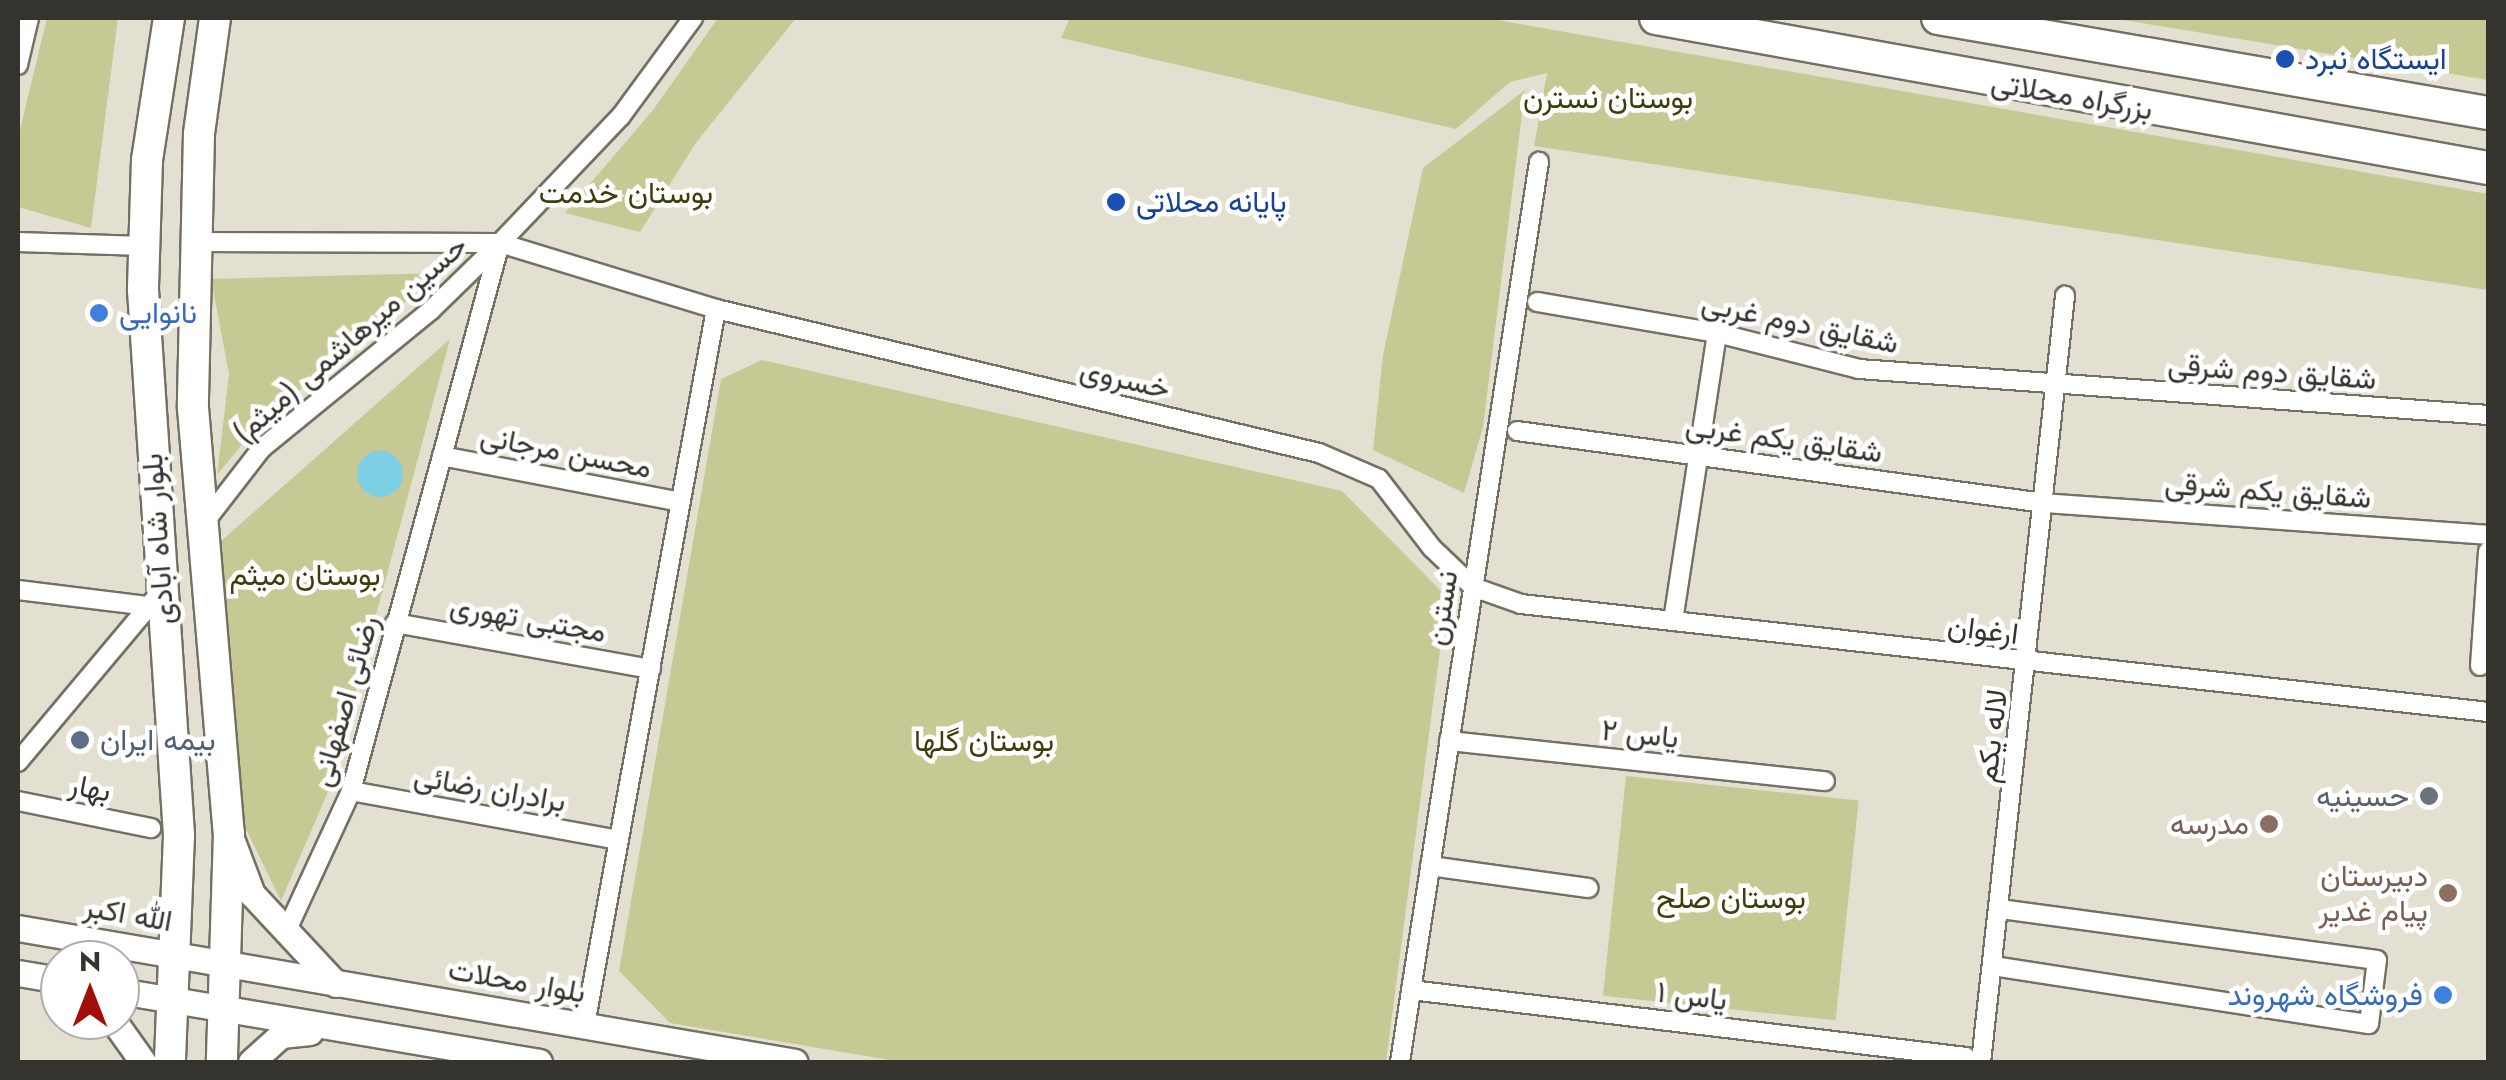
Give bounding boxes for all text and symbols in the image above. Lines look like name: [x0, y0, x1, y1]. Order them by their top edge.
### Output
place label: ایستگاه نبرد: [2305, 41, 2447, 77]
marker: ایستگاه نبرد: [2274, 48, 2296, 70]
street label: بزرگراه محلاتی: [1988, 64, 2156, 128]
park label: بوستان نسترن: [1523, 80, 1693, 116]
park label: بوستان خدمت: [539, 175, 713, 211]
place label: پایانه محلاتی: [1136, 184, 1287, 220]
marker: پایانه محلاتی: [1105, 191, 1127, 213]
street label: حسین میرهاشمی (میثم): [225, 227, 475, 451]
street label: شقایق دوم غربی: [1698, 285, 1902, 361]
place label: نانوایی: [119, 295, 197, 331]
marker: نانوایی: [88, 302, 110, 324]
street label: شقایق دوم شرقی: [2167, 347, 2377, 397]
street label: خسروی: [1077, 351, 1173, 407]
street label: شقایق یکم غربی: [1683, 407, 1885, 471]
street label: محسن مرجانی: [477, 418, 655, 486]
street label: بلوار شاه آبادی: [134, 452, 182, 626]
street label: شقایق یکم شرقی: [2164, 466, 2372, 516]
park label: بوستان میثم: [229, 557, 381, 593]
street label: نسترن: [1418, 568, 1466, 648]
street label: مجتبی تهوری: [447, 588, 609, 650]
street label: ارغوان: [1946, 608, 2020, 652]
street label: رضائی اصفهانی: [303, 611, 387, 791]
street label: لاله یکم: [1968, 687, 2016, 785]
street label: یاس ۲: [1600, 712, 1680, 756]
place label: بیمه ایران: [100, 722, 216, 758]
park label: بوستان گلها: [914, 723, 1054, 759]
marker: بیمه ایران: [69, 729, 91, 751]
street label: برادران رضائی: [411, 758, 569, 820]
street label: بهار: [66, 766, 114, 810]
place label: حسینیه: [2316, 778, 2409, 814]
marker: حسینیه: [2418, 785, 2440, 807]
place label: مدرسه: [2170, 806, 2249, 842]
marker: مدرسه: [2258, 813, 2280, 835]
place label: دبیرستان پیام غدیر: [2318, 858, 2428, 928]
park label: بوستان صلح: [1656, 880, 1806, 916]
marker: دبیرستان پیام غدیر: [2437, 882, 2459, 904]
street label: الله اکبر: [81, 889, 175, 939]
north arrow: [40, 940, 140, 1040]
text: N: [79, 941, 101, 982]
street label: بلوار محلات: [446, 951, 588, 1011]
street label: یاس ۱: [1655, 974, 1729, 1018]
place label: فروشگاه شهروند: [2227, 977, 2423, 1013]
marker: فروشگاه شهروند: [2432, 984, 2454, 1006]

